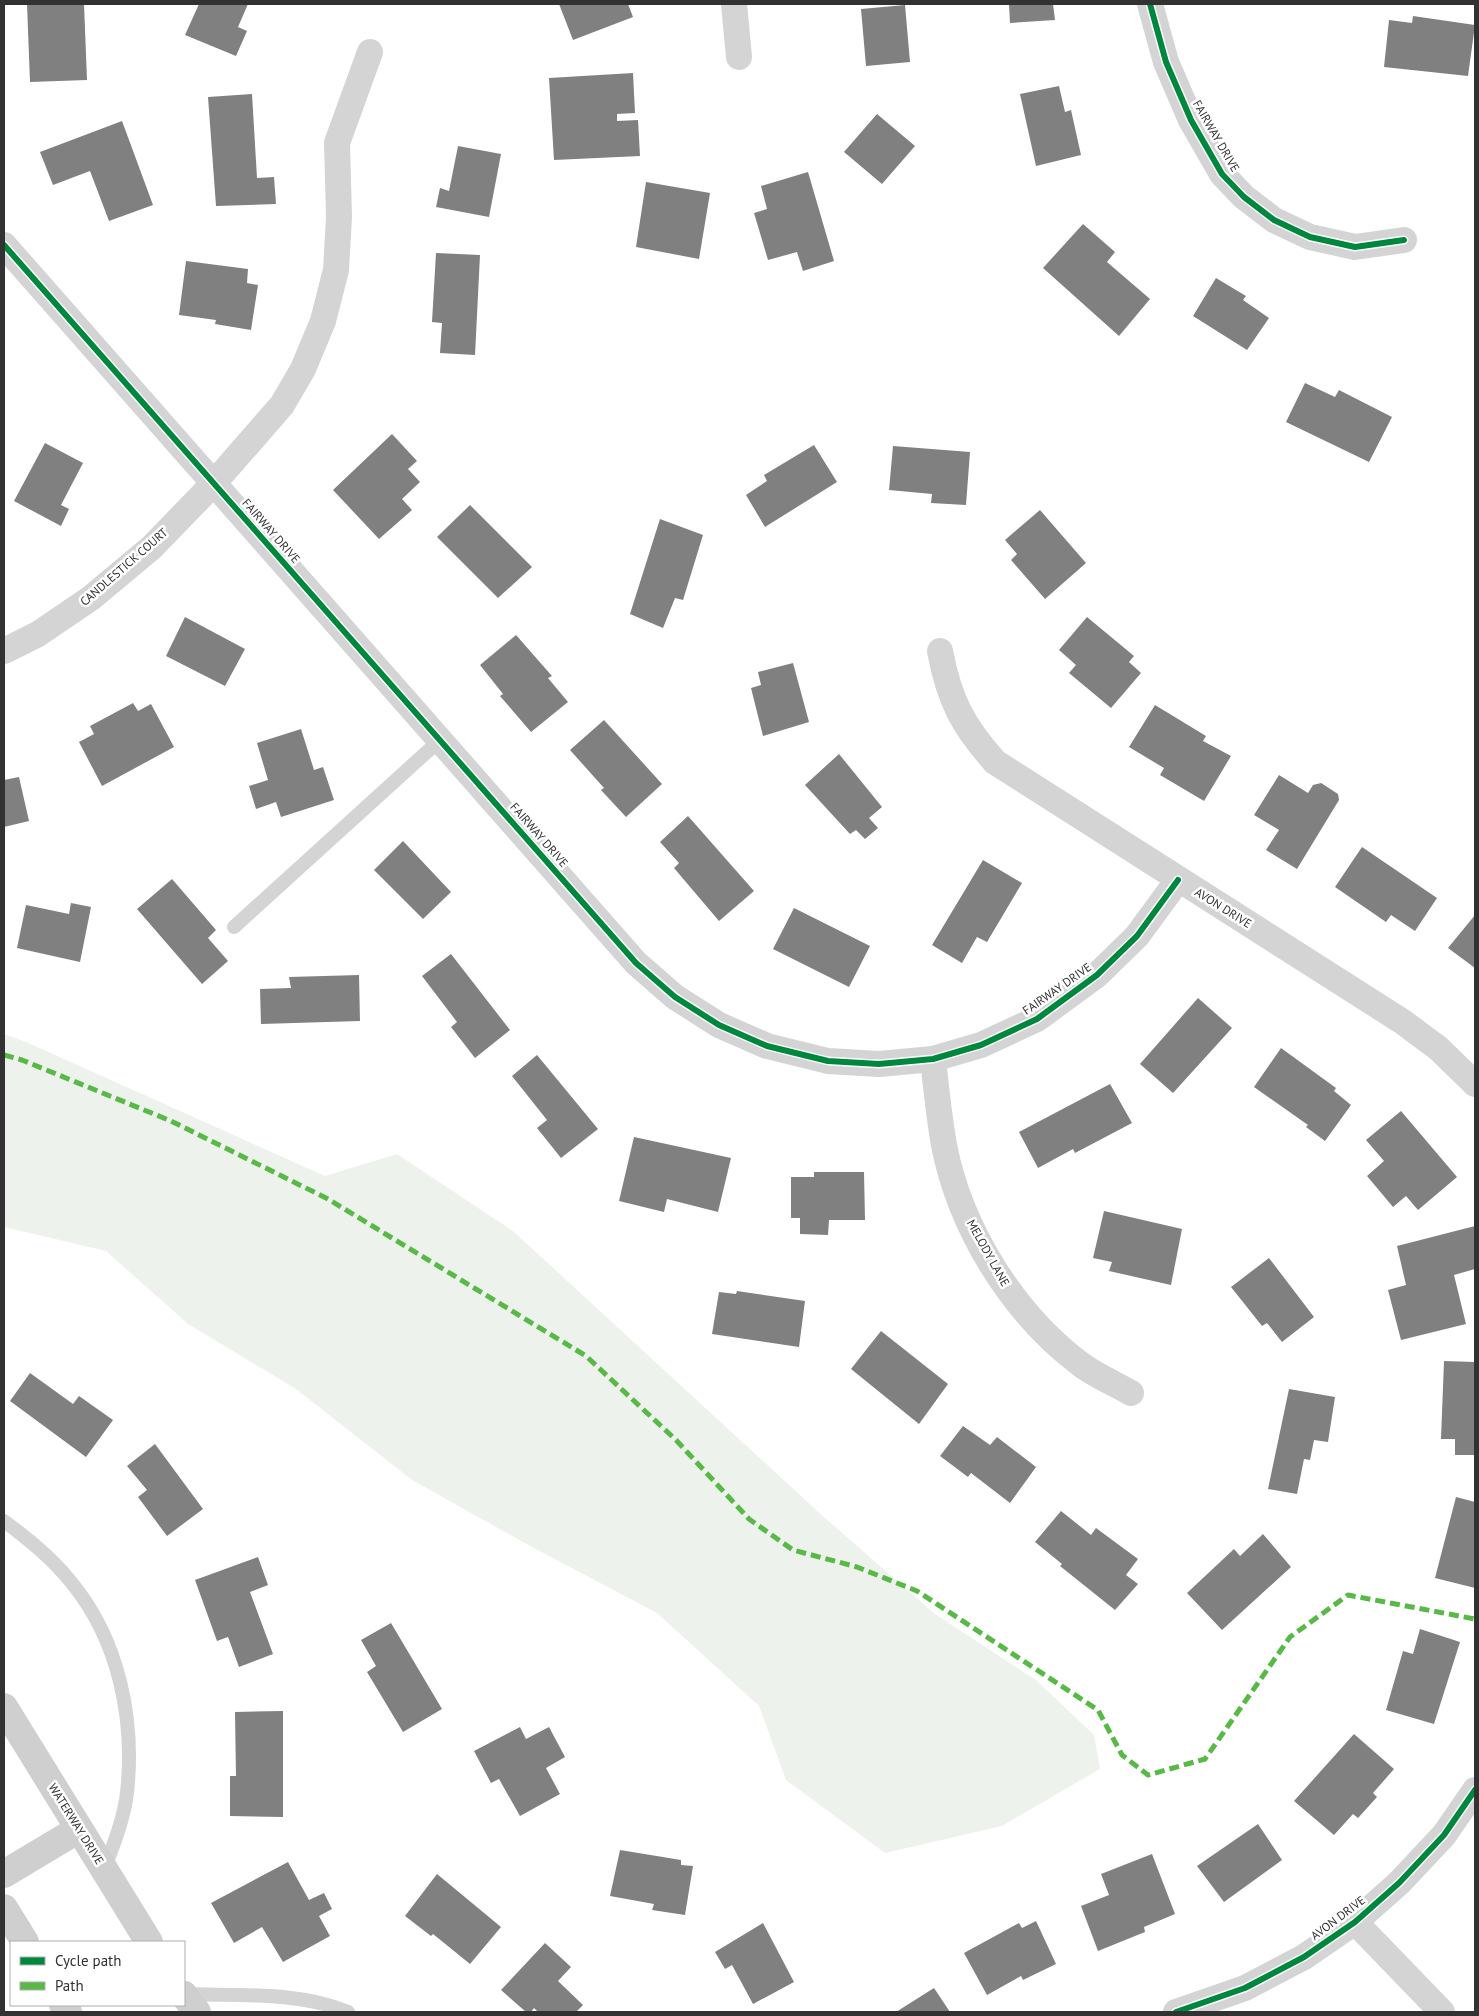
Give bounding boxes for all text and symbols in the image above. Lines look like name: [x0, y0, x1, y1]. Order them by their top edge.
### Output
street label: FAIRWAY DRIVE: [1190, 97, 1243, 174]
street label: FAIRWAY DRIVE: [239, 495, 303, 566]
street label: CANDLESTICK COURT: [77, 524, 171, 609]
street label: FAIRWAY DRIVE: [507, 799, 571, 870]
street label: AVON DRIVE: [1192, 884, 1254, 931]
street label: FAIRWAY DRIVE: [1019, 959, 1094, 1018]
street label: MELODY LANE: [964, 1217, 1013, 1289]
street label: WATERWAY DRIVE: [46, 1780, 107, 1867]
street label: AVON DRIVE: [1308, 1892, 1368, 1943]
legend: [10, 1941, 185, 2006]
text: Cycle path: [55, 1951, 121, 1970]
text: Path: [55, 1976, 84, 1995]

